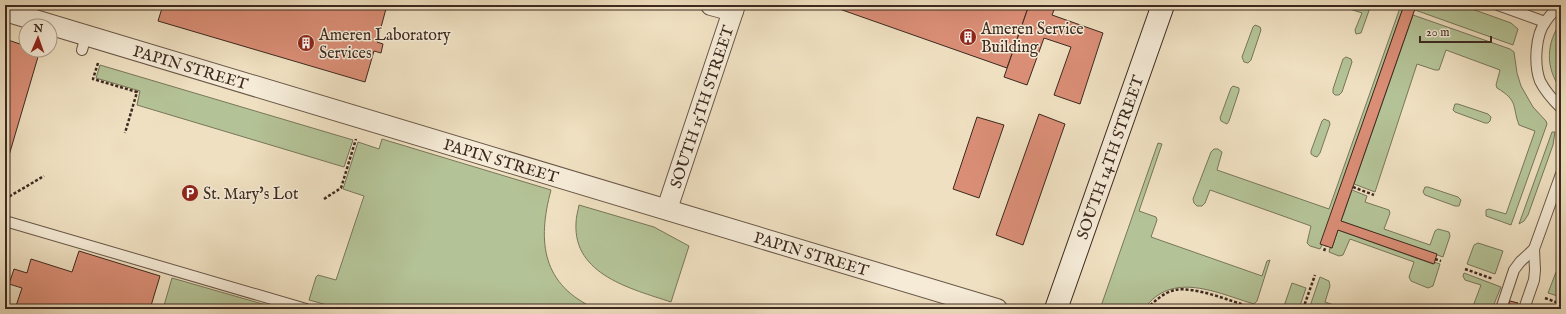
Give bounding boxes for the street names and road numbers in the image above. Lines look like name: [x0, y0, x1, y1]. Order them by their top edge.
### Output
street label: SOUTH 15TH STREET: [667, 23, 740, 191]
street label: PAPIN STREET: [130, 42, 250, 96]
street label: SOUTH 14TH STREET: [1073, 73, 1150, 242]
street label: PAPIN STREET: [441, 135, 561, 189]
street label: PAPIN STREET: [751, 228, 871, 282]

